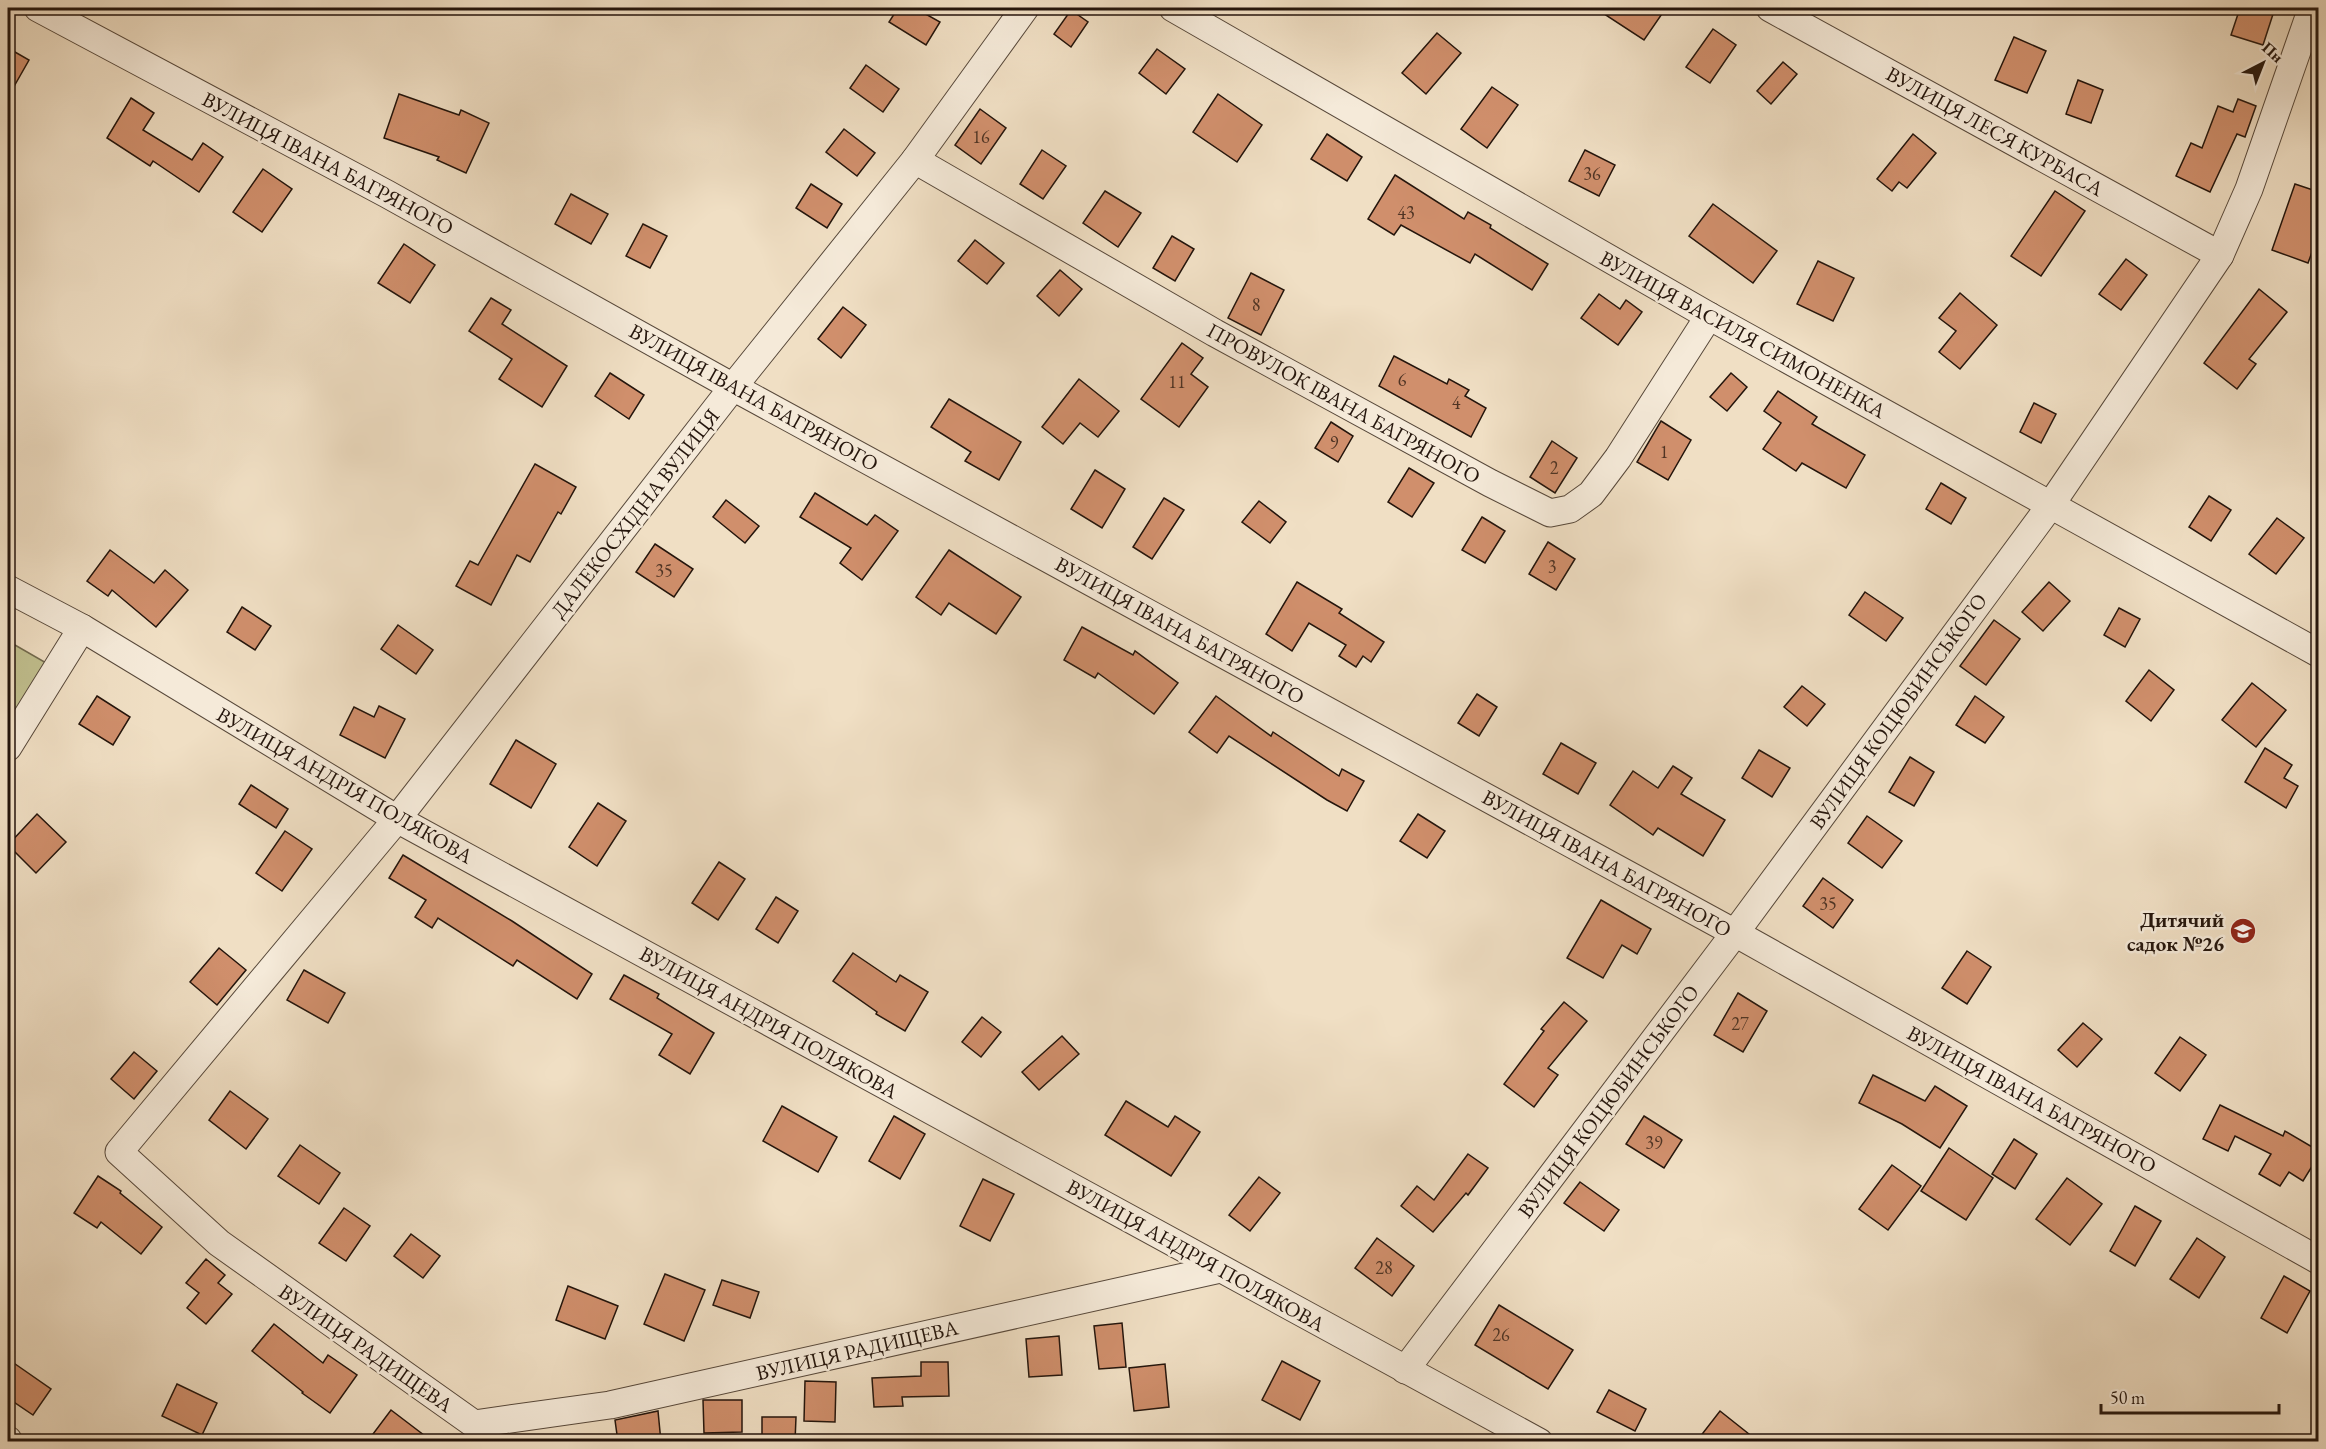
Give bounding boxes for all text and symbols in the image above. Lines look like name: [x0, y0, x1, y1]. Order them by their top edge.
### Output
north arrow: [2233, 33, 2293, 93]
text: Пн: [2258, 37, 2288, 67]
street label: ВУЛИЦЯ ЛЕСЯ КУРБАСА: [1882, 60, 2109, 202]
street label: ВУЛИЦЯ ІВАНА БАГРЯНОГО: [198, 85, 458, 241]
house number: 16: [972, 125, 990, 148]
house number: 36: [1583, 162, 1601, 185]
house number: 43: [1397, 201, 1415, 224]
street label: ВУЛИЦЯ ВАСИЛЯ СИМОНЕНКА: [1595, 244, 1891, 424]
house number: 8: [1252, 293, 1260, 316]
street label: ПРОВУЛОК ІВАНА БАГРЯНОГО: [1202, 316, 1486, 490]
street label: ВУЛИЦЯ ІВАНА БАГРЯНОГО: [625, 317, 883, 477]
house number: 6: [1398, 368, 1407, 391]
house number: 11: [1168, 370, 1186, 393]
house number: 4: [1452, 391, 1461, 414]
street label: ДАЛЕКОСХІДНА ВУЛИЦЯ: [545, 403, 725, 623]
house number: 9: [1330, 431, 1339, 454]
house number: 1: [1660, 440, 1668, 463]
house number: 2: [1550, 456, 1559, 479]
street label: ВУЛИЦЯ ІВАНА БАГРЯНОГО: [1051, 550, 1309, 710]
house number: 3: [1548, 555, 1556, 578]
house number: 35: [655, 559, 673, 582]
street label: ВУЛИЦЯ КОЦЮБИНСЬКОГО: [1803, 588, 1993, 834]
street label: ВУЛИЦЯ АНДРІЯ ПОЛЯКОВА: [212, 700, 478, 870]
street label: ВУЛИЦЯ ІВАНА БАГРЯНОГО: [1478, 783, 1736, 943]
house number: 35: [1819, 892, 1837, 915]
place label: Дитячий садок №26: [2127, 906, 2224, 957]
school or university icon: Дитячий садок №26: [2228, 916, 2258, 946]
street label: ВУЛИЦЯ АНДРІЯ ПОЛЯКОВА: [635, 940, 903, 1105]
street label: ВУЛИЦЯ КОЦЮБИНСЬКОГО: [1511, 979, 1705, 1223]
house number: 27: [1731, 1012, 1749, 1035]
street label: ВУЛИЦЯ ІВАНА БАГРЯНОГО: [1903, 1019, 2161, 1179]
house number: 39: [1645, 1131, 1663, 1154]
street label: ВУЛИЦЯ АНДРІЯ ПОЛЯКОВА: [1062, 1173, 1330, 1338]
house number: 28: [1375, 1256, 1393, 1279]
street label: ВУЛИЦЯ РАДИЩЕВА: [274, 1278, 459, 1419]
street label: ВУЛИЦЯ РАДИЩЕВА: [753, 1313, 961, 1386]
house number: 26: [1492, 1323, 1510, 1346]
scale bar: [2101, 1377, 2280, 1415]
text: 50 m: [2110, 1386, 2145, 1409]

